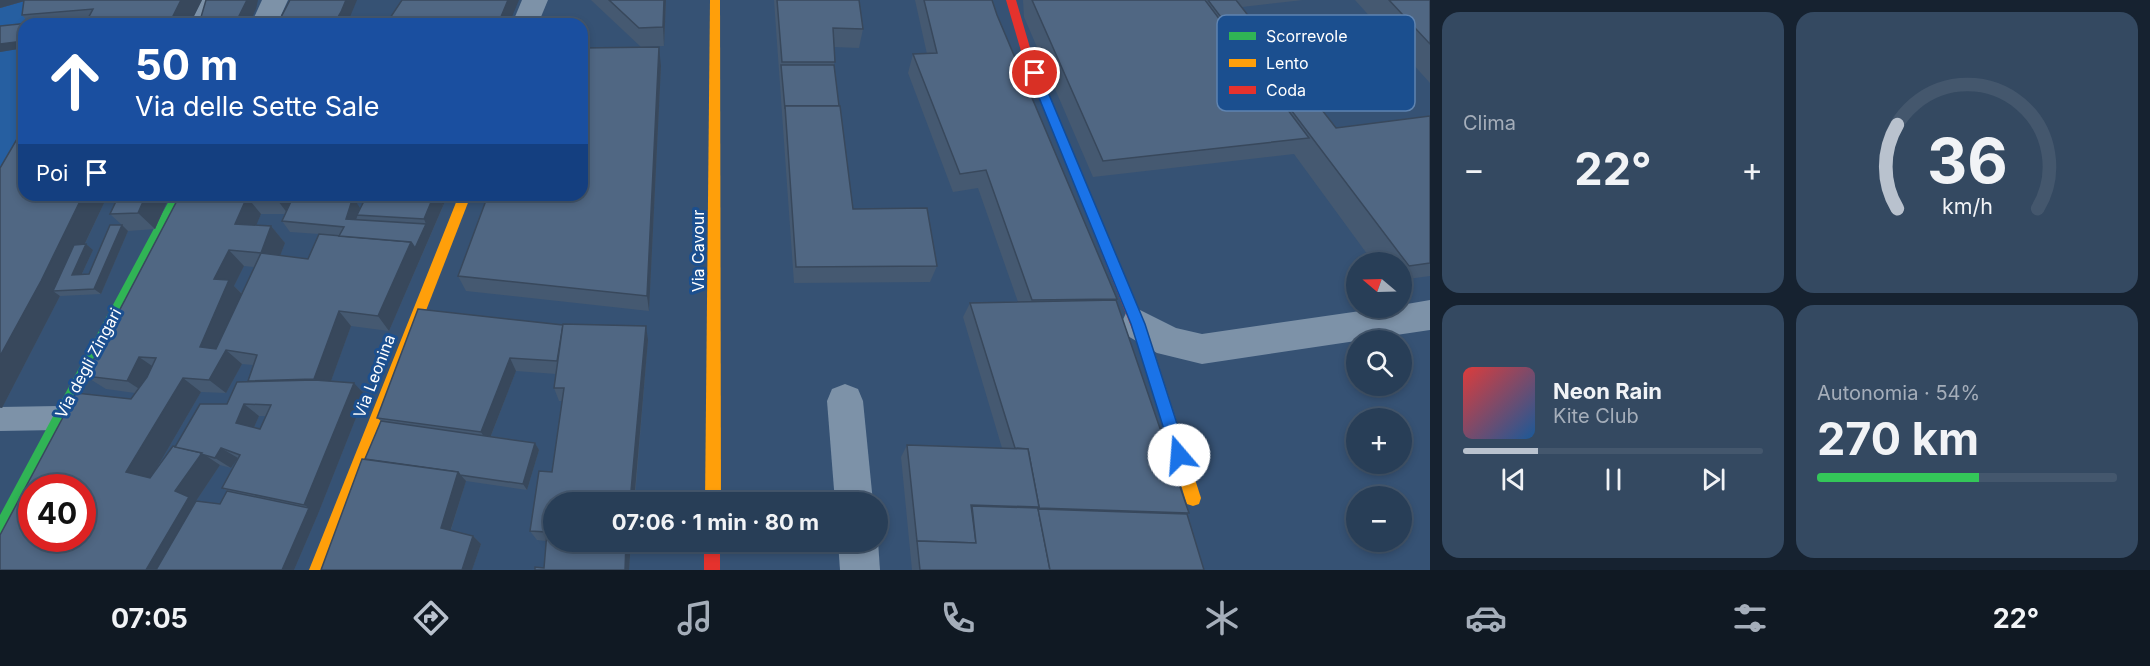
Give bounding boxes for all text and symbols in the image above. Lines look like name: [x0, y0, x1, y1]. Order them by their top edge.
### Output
legend: [1217, 15, 1415, 111]
text: Scorrevole: [1266, 26, 1348, 46]
text: 50 m: [135, 39, 238, 90]
icon: ahead: [36, 42, 114, 120]
pin: [1009, 47, 1060, 98]
text: Lento: [1266, 53, 1309, 73]
icon: arrive: [1018, 56, 1051, 89]
text: Coda: [1266, 80, 1306, 100]
text: Via delle Sette Sale: [135, 90, 380, 123]
text: Clima: [1463, 111, 1516, 135]
text: 36: [1927, 123, 2007, 198]
text: 22°: [1574, 141, 1652, 196]
text: −: [1463, 149, 1485, 189]
text: +: [1741, 149, 1763, 189]
icon: arrive: [80, 156, 113, 189]
text: Poi: [36, 160, 68, 186]
text: km/h: [1942, 194, 1992, 220]
street label: Via Cavour: [688, 210, 708, 292]
north arrow: [1346, 252, 1412, 318]
map controls: [1346, 252, 1412, 552]
street label: Via degli Zingari: [51, 304, 125, 422]
button: search: [1346, 330, 1412, 396]
street label: Via Leonina: [349, 331, 399, 421]
text: Neon Rain: [1553, 378, 1662, 404]
text: Autonomia · 54%: [1817, 381, 1980, 405]
text: Kite Club: [1553, 404, 1639, 428]
button: +: [1346, 408, 1412, 474]
text: 270 km: [1817, 411, 1979, 466]
position arrow: [1147, 423, 1211, 487]
icon: previous: [1497, 463, 1530, 496]
icon: pause: [1597, 463, 1630, 496]
icon: next: [1697, 463, 1730, 496]
speed limit sign: 40: [18, 474, 96, 552]
button: −: [1346, 486, 1412, 552]
text: 07:06 · 1 min · 80 m: [612, 509, 819, 535]
icon: directions: [410, 597, 452, 639]
icon: music: [674, 597, 716, 639]
icon: phone: [937, 597, 979, 639]
icon: climate: [1201, 597, 1243, 639]
icon: car: [1465, 597, 1507, 639]
icon: filters: [1729, 597, 1771, 639]
text: 07:05: [111, 602, 188, 635]
text: 22°: [1993, 602, 2039, 635]

